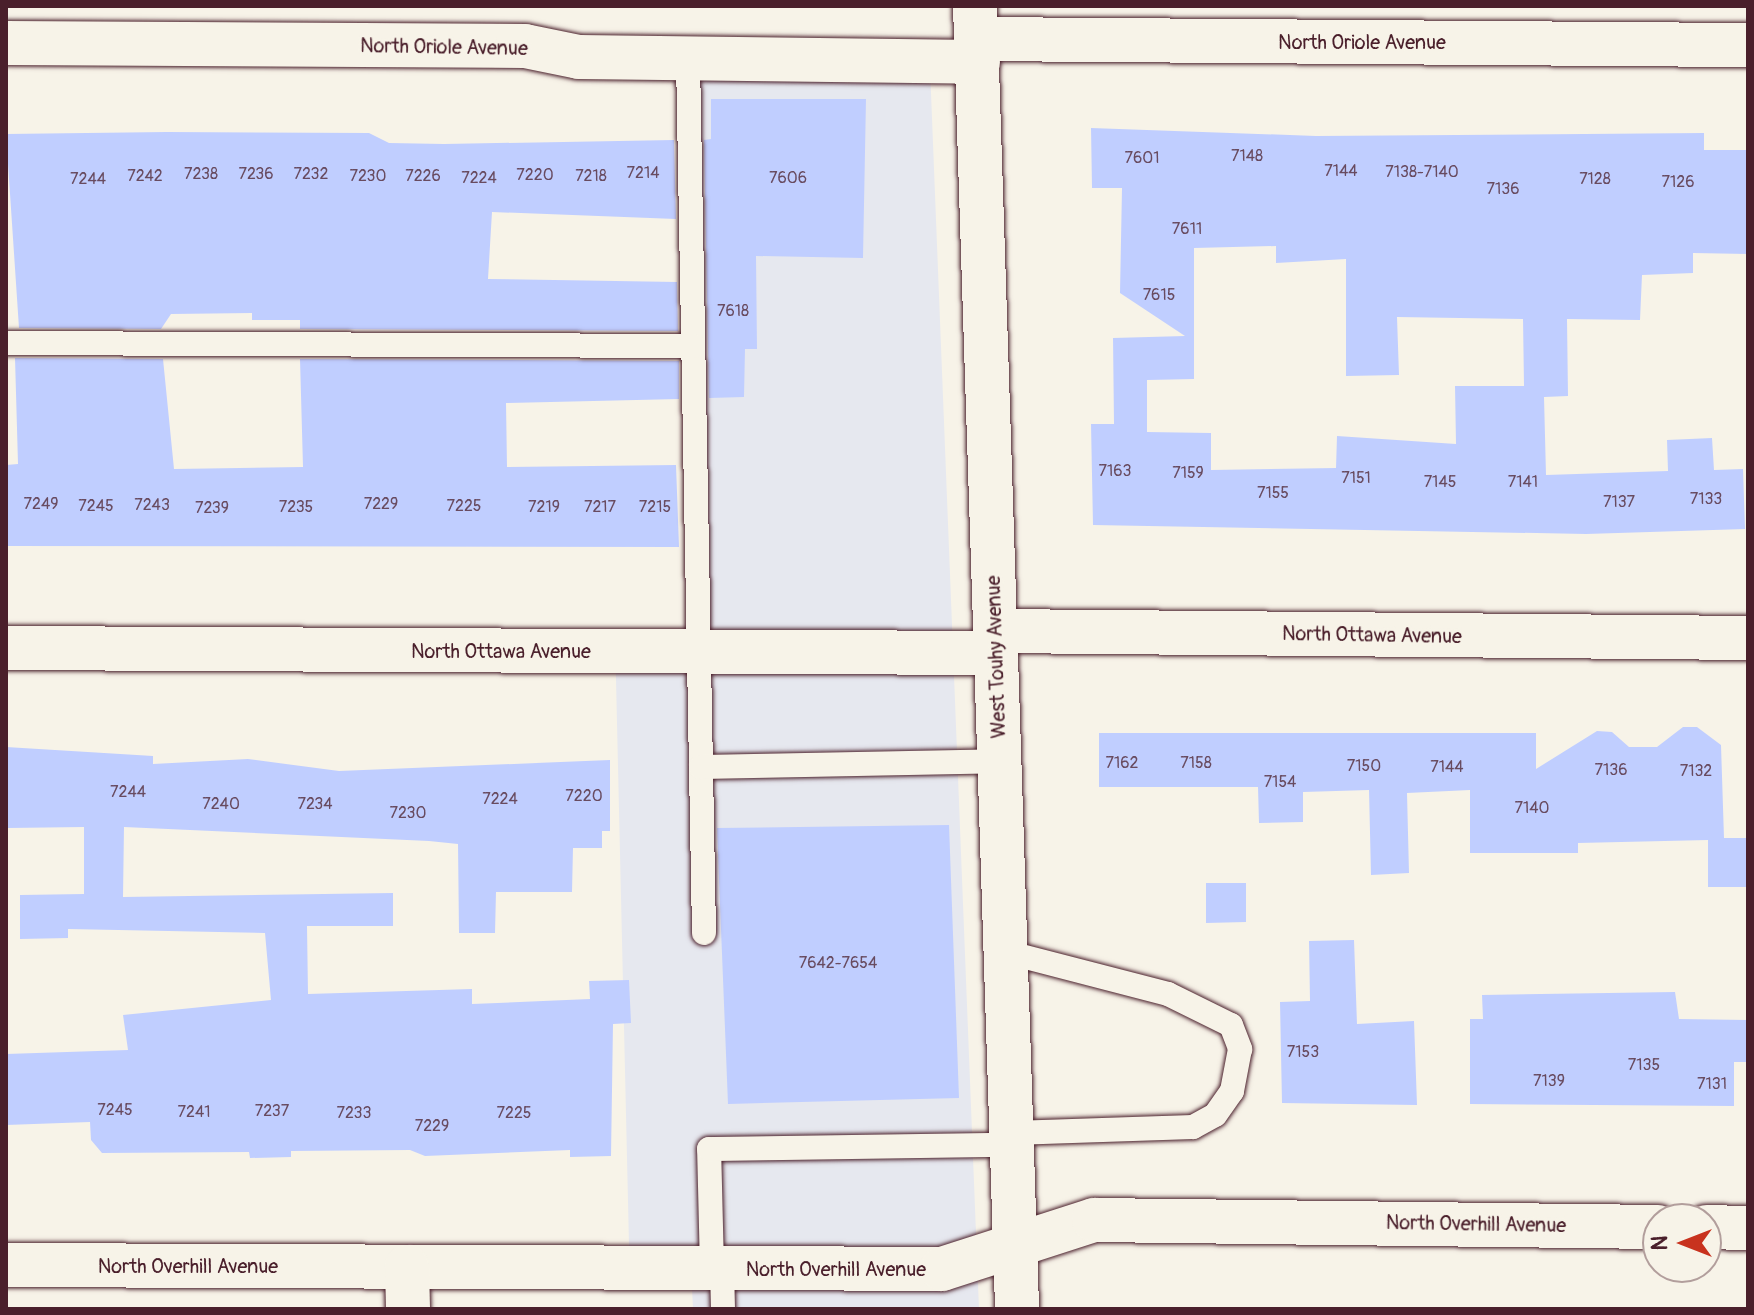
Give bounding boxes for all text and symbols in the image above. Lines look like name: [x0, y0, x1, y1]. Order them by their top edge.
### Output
street label: North Oriole Avenue: [1278, 30, 1446, 54]
street label: North Oriole Avenue: [360, 34, 528, 60]
house number: 7148: [1231, 146, 1263, 166]
house number: 7601: [1125, 148, 1159, 168]
house number: 7144: [1324, 161, 1358, 181]
house number: 7138-7140: [1385, 162, 1459, 182]
house number: 7214: [627, 163, 659, 183]
house number: 7238: [184, 164, 218, 184]
house number: 7236: [238, 164, 274, 184]
house number: 7232: [294, 164, 328, 184]
house number: 7220: [516, 165, 554, 185]
house number: 7242: [127, 166, 163, 186]
house number: 7230: [350, 166, 386, 186]
house number: 7226: [405, 166, 441, 186]
house number: 7218: [575, 166, 607, 186]
house number: 7224: [461, 168, 497, 188]
house number: 7606: [769, 168, 807, 188]
house number: 7244: [70, 169, 106, 189]
house number: 7128: [1579, 169, 1611, 189]
house number: 7126: [1662, 172, 1694, 192]
house number: 7136: [1487, 179, 1519, 199]
house number: 7611: [1172, 219, 1202, 239]
house number: 7615: [1143, 285, 1175, 305]
house number: 7618: [717, 301, 749, 321]
house number: 7163: [1099, 461, 1131, 481]
house number: 7159: [1172, 463, 1204, 483]
house number: 7151: [1341, 468, 1371, 488]
house number: 7145: [1424, 472, 1456, 492]
house number: 7141: [1508, 472, 1538, 492]
house number: 7155: [1257, 483, 1289, 503]
house number: 7133: [1690, 489, 1722, 509]
house number: 7137: [1603, 492, 1635, 512]
house number: 7249: [24, 494, 58, 514]
house number: 7229: [364, 494, 398, 514]
house number: 7243: [134, 495, 170, 515]
house number: 7245: [78, 496, 114, 516]
house number: 7225: [446, 496, 482, 516]
house number: 7235: [279, 497, 313, 517]
house number: 7219: [528, 497, 560, 517]
house number: 7217: [584, 497, 616, 517]
house number: 7215: [639, 497, 671, 517]
house number: 7239: [195, 498, 229, 518]
street label: West Touhy Avenue: [981, 575, 1011, 739]
street label: North Ottawa Avenue: [1282, 621, 1462, 649]
street label: North Ottawa Avenue: [411, 639, 591, 663]
house number: 7162: [1106, 753, 1138, 773]
house number: 7158: [1180, 753, 1212, 773]
house number: 7150: [1347, 756, 1381, 776]
house number: 7144: [1430, 757, 1464, 777]
house number: 7136: [1595, 760, 1627, 780]
house number: 7132: [1680, 761, 1712, 781]
house number: 7154: [1264, 772, 1296, 792]
house number: 7244: [110, 782, 146, 802]
house number: 7220: [565, 786, 603, 806]
house number: 7224: [482, 789, 518, 809]
house number: 7240: [202, 794, 240, 814]
house number: 7234: [297, 794, 333, 814]
house number: 7140: [1515, 798, 1549, 818]
house number: 7230: [390, 803, 426, 823]
house number: 7642-7654: [799, 953, 877, 973]
house number: 7153: [1287, 1042, 1319, 1062]
house number: 7135: [1628, 1055, 1660, 1075]
house number: 7139: [1533, 1071, 1565, 1091]
house number: 7131: [1697, 1074, 1727, 1094]
house number: 7245: [97, 1100, 133, 1120]
house number: 7237: [255, 1101, 289, 1121]
house number: 7241: [178, 1102, 210, 1122]
house number: 7233: [337, 1103, 371, 1123]
house number: 7225: [496, 1103, 532, 1123]
house number: 7229: [415, 1116, 449, 1136]
north arrow: [1642, 1203, 1722, 1283]
street label: North Overhill Avenue: [1386, 1210, 1566, 1238]
text: N: [1646, 1236, 1674, 1250]
street label: North Overhill Avenue: [98, 1254, 278, 1278]
street label: North Overhill Avenue: [746, 1257, 926, 1281]

